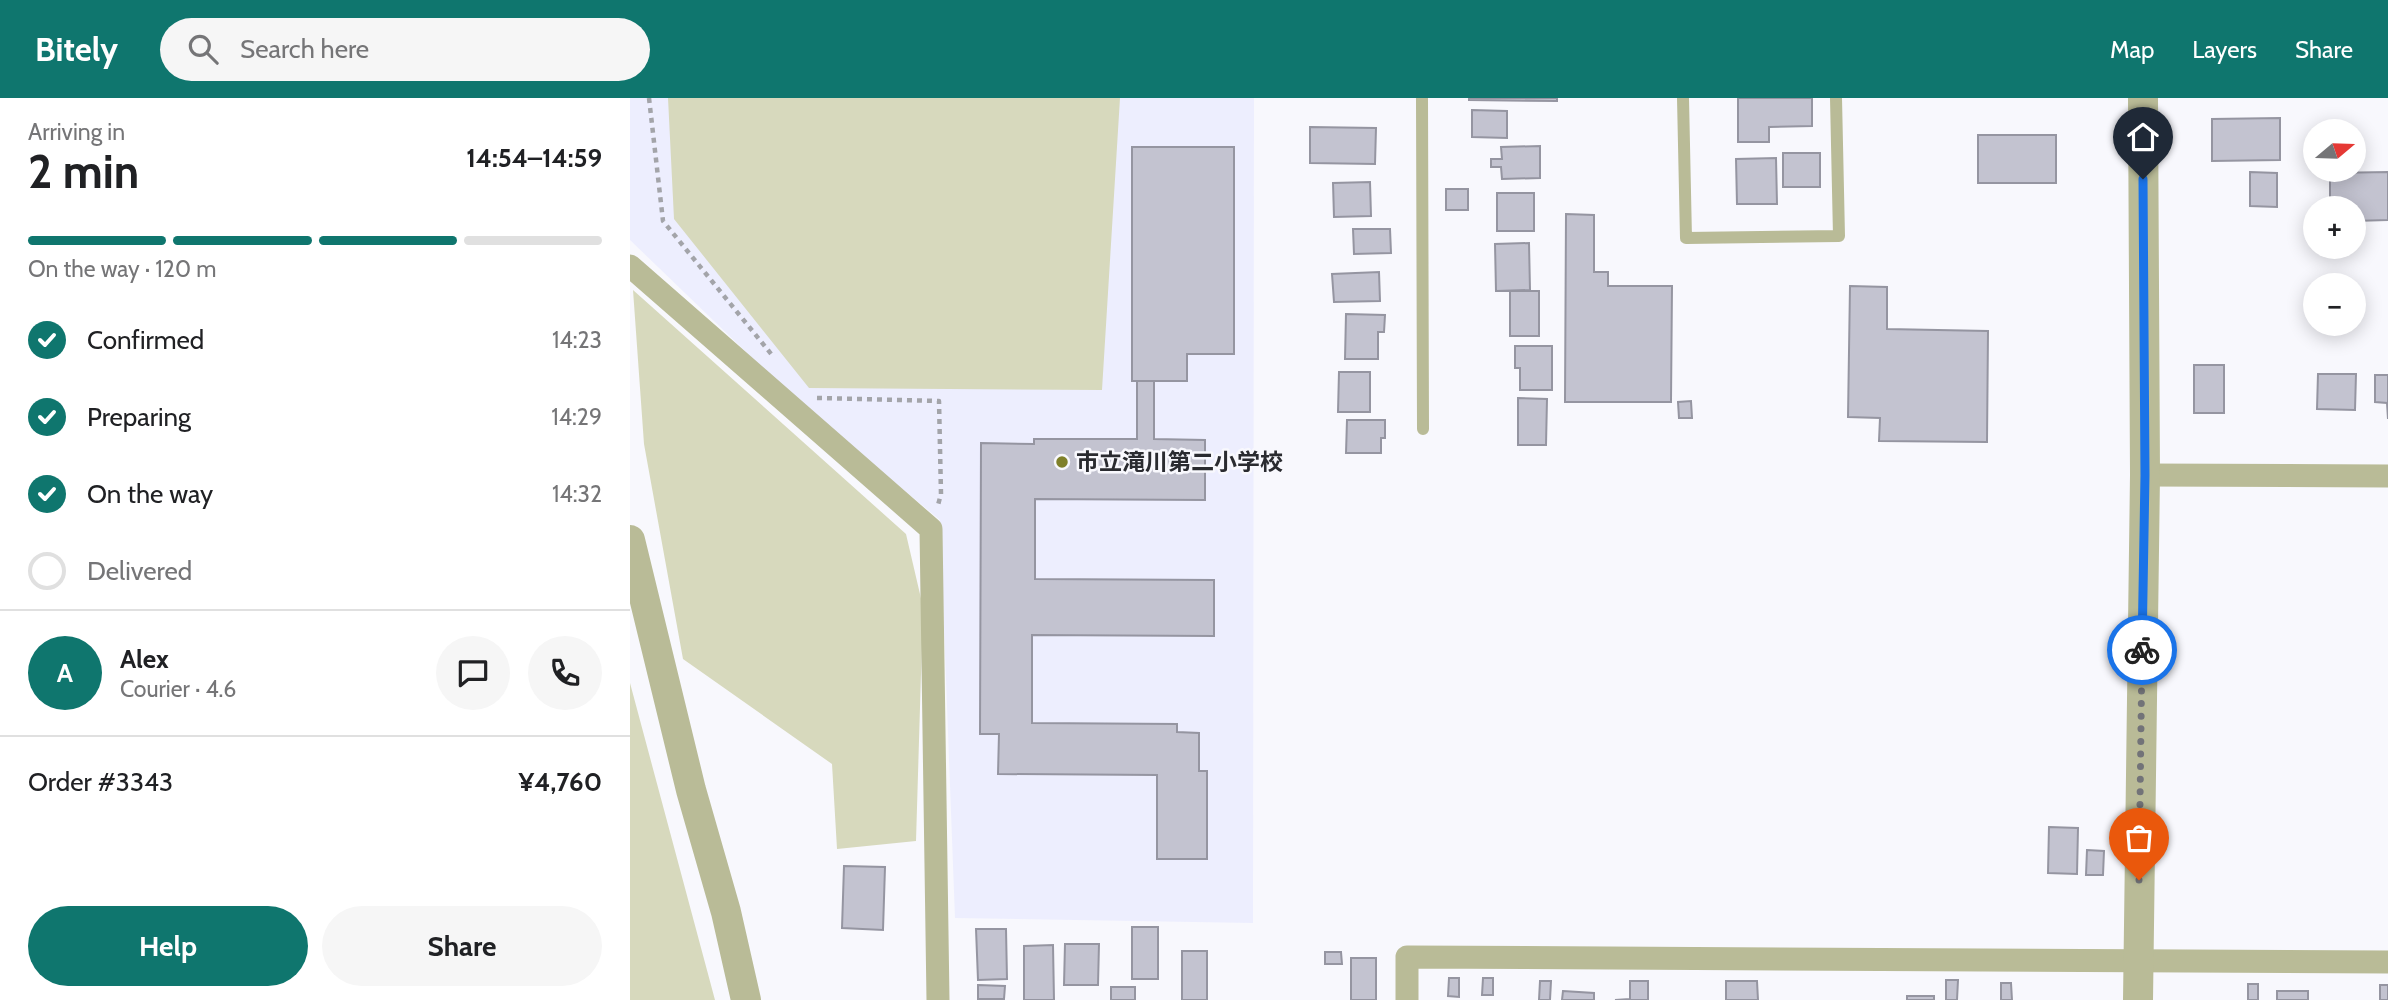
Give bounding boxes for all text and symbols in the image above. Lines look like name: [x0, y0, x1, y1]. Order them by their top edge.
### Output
search box: [160, 18, 650, 81]
text: Bitely: [35, 29, 118, 69]
icon: search: [184, 30, 222, 68]
text: Search here: [240, 33, 369, 65]
text: Map: [2110, 35, 2154, 64]
text: Layers: [2192, 35, 2257, 64]
text: Share: [2295, 35, 2353, 64]
pin: [2113, 107, 2173, 179]
text: Arriving in: [28, 118, 125, 146]
icon: home: [2124, 118, 2162, 156]
north arrow: [2303, 119, 2366, 182]
map controls: [2303, 119, 2366, 336]
text: 14:54–14:59: [466, 142, 602, 174]
text: 2 min: [28, 144, 139, 200]
button: +: [2303, 196, 2366, 259]
text: On the way · 120 m: [28, 255, 216, 283]
button: −: [2303, 273, 2366, 336]
icon: check: [28, 321, 66, 359]
text: Confirmed: [87, 324, 204, 356]
text: 14:23: [552, 326, 602, 354]
icon: check: [28, 398, 66, 436]
text: Preparing: [87, 401, 191, 433]
text: 14:29: [551, 403, 602, 431]
place label: 市立滝川第二小学校: [1076, 448, 1283, 476]
marker: 市立滝川第二小学校: [1054, 454, 1070, 470]
icon: check: [28, 475, 66, 513]
text: On the way: [87, 478, 213, 510]
text: 14:32: [552, 480, 602, 508]
text: Delivered: [87, 555, 192, 587]
courier: [2107, 615, 2177, 685]
icon: bike: [2123, 631, 2161, 669]
button: chat: [436, 636, 510, 710]
button: phone: [528, 636, 602, 710]
text: Alex: [120, 643, 169, 675]
text: A: [57, 657, 73, 689]
text: Courier · 4.6: [120, 675, 236, 703]
text: Order #3343: [28, 766, 173, 798]
text: ¥4,760: [518, 766, 602, 798]
pin: [2109, 808, 2169, 880]
icon: bag: [2120, 819, 2158, 857]
button: Help: [28, 906, 308, 986]
button: Share: [322, 906, 602, 986]

